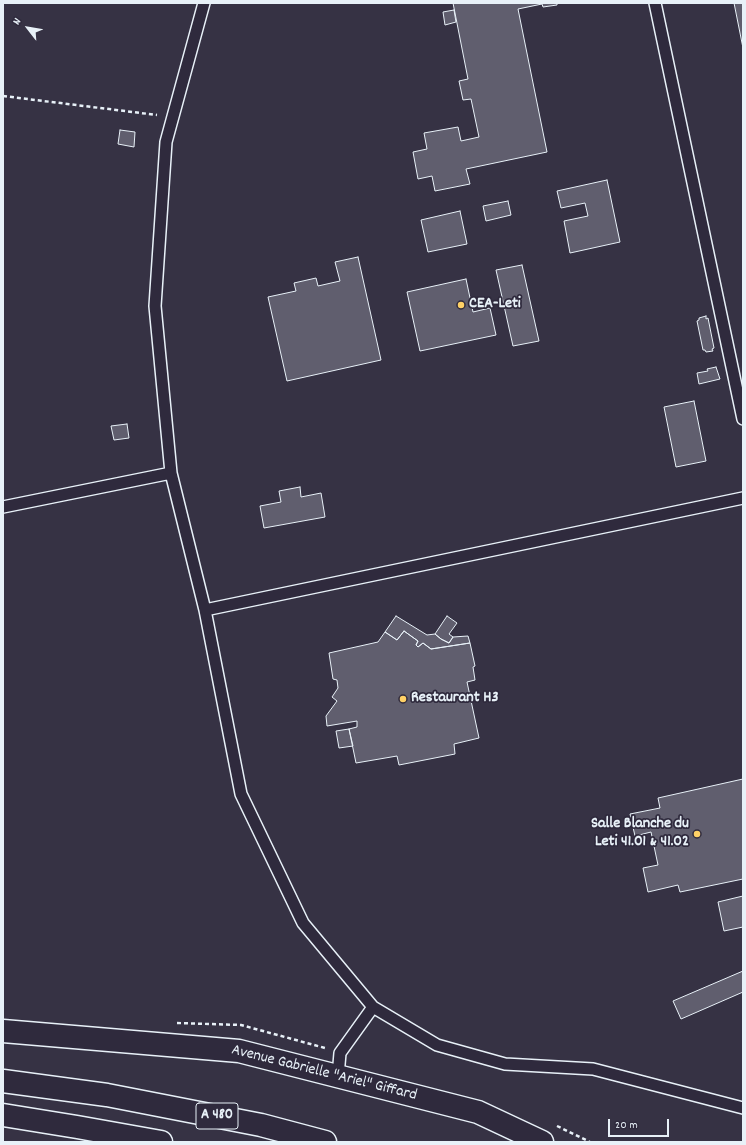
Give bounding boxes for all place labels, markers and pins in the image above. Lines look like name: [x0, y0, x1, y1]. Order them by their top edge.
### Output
place label: CEA-Leti: [469, 295, 521, 315]
marker: CEA-Leti: [456, 300, 466, 310]
place label: Restaurant H3: [411, 689, 499, 709]
marker: Restaurant H3: [398, 694, 408, 704]
place label: Salle Blanche du Leti 41.01 & 41.02: [591, 815, 689, 853]
marker: Salle Blanche du Leti 41.01 & 41.02: [692, 829, 702, 839]

